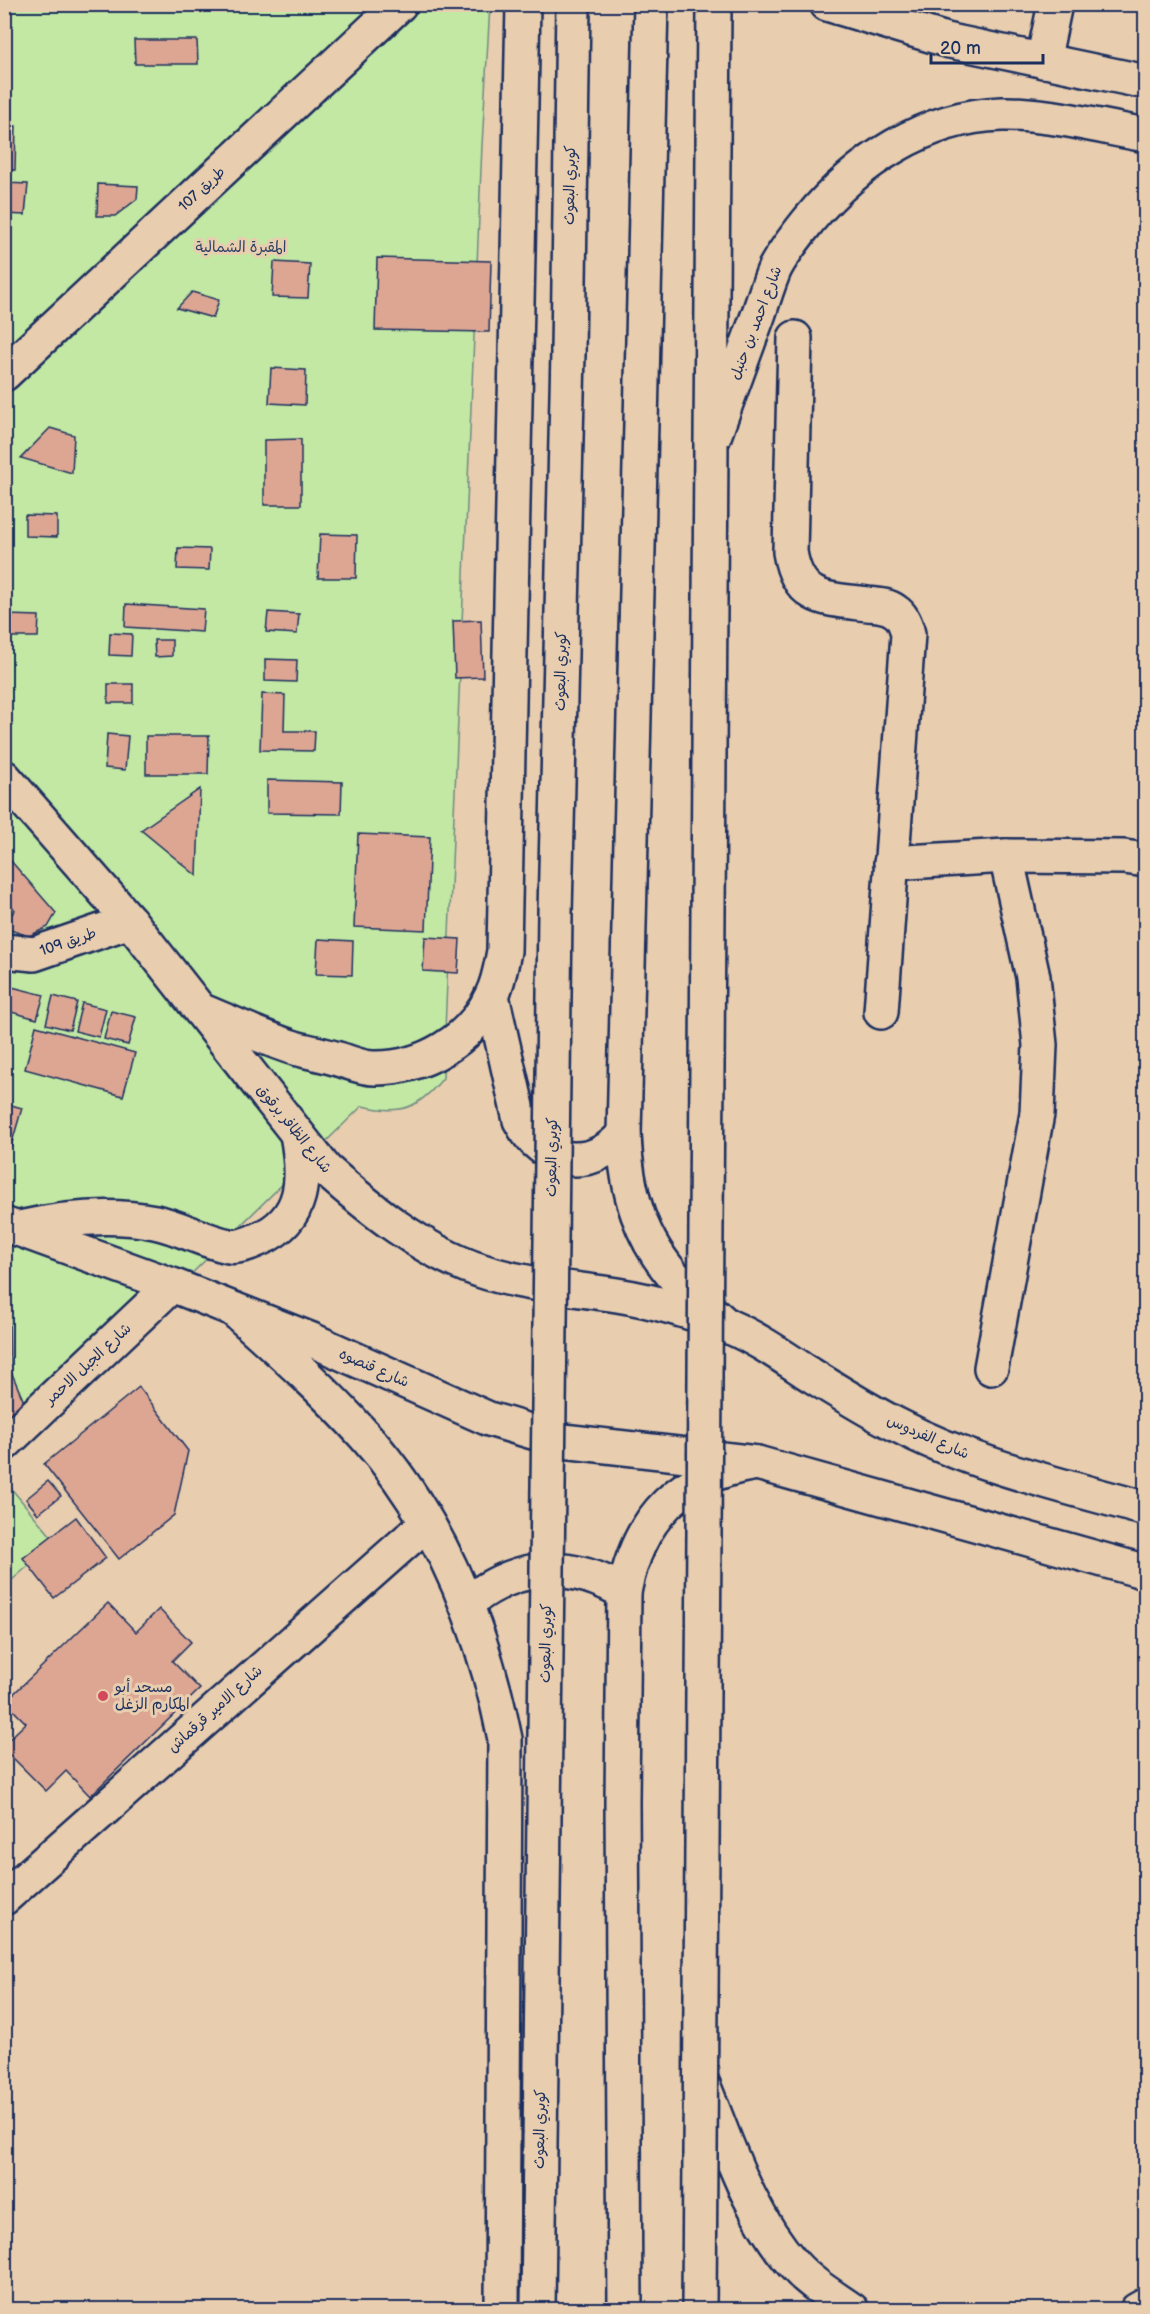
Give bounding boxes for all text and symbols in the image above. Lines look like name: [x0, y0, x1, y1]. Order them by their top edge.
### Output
scale bar: [931, 27, 1044, 65]
text: 20 m: [940, 38, 981, 59]
street label: كوبري البعوث: [560, 145, 581, 225]
street label: طريق 107: [174, 162, 230, 216]
park label: المقبرة الشمالية: [195, 238, 287, 257]
street label: شارع احمد بن حنبل: [726, 263, 786, 383]
street label: كوبري البعوث: [551, 631, 572, 711]
street label: طريق 109: [37, 923, 99, 961]
street label: شارع الظافر برقوق: [252, 1081, 336, 1177]
street label: كوبري البعوث: [542, 1117, 563, 1197]
street label: شارع الجبل الاحمر: [39, 1319, 135, 1410]
street label: شارع قنصوه: [336, 1344, 412, 1392]
street label: شارع الفردوس: [884, 1410, 972, 1464]
street label: كوبري البعوث: [536, 1603, 557, 1683]
street label: شارع الامير قرقماش: [164, 1661, 266, 1757]
place label: مسجد أبو المكارم الزغل: [114, 1678, 190, 1715]
marker: مسجد أبو المكارم الزغل: [96, 1689, 110, 1703]
street label: كوبري البعوث: [530, 2089, 551, 2169]

